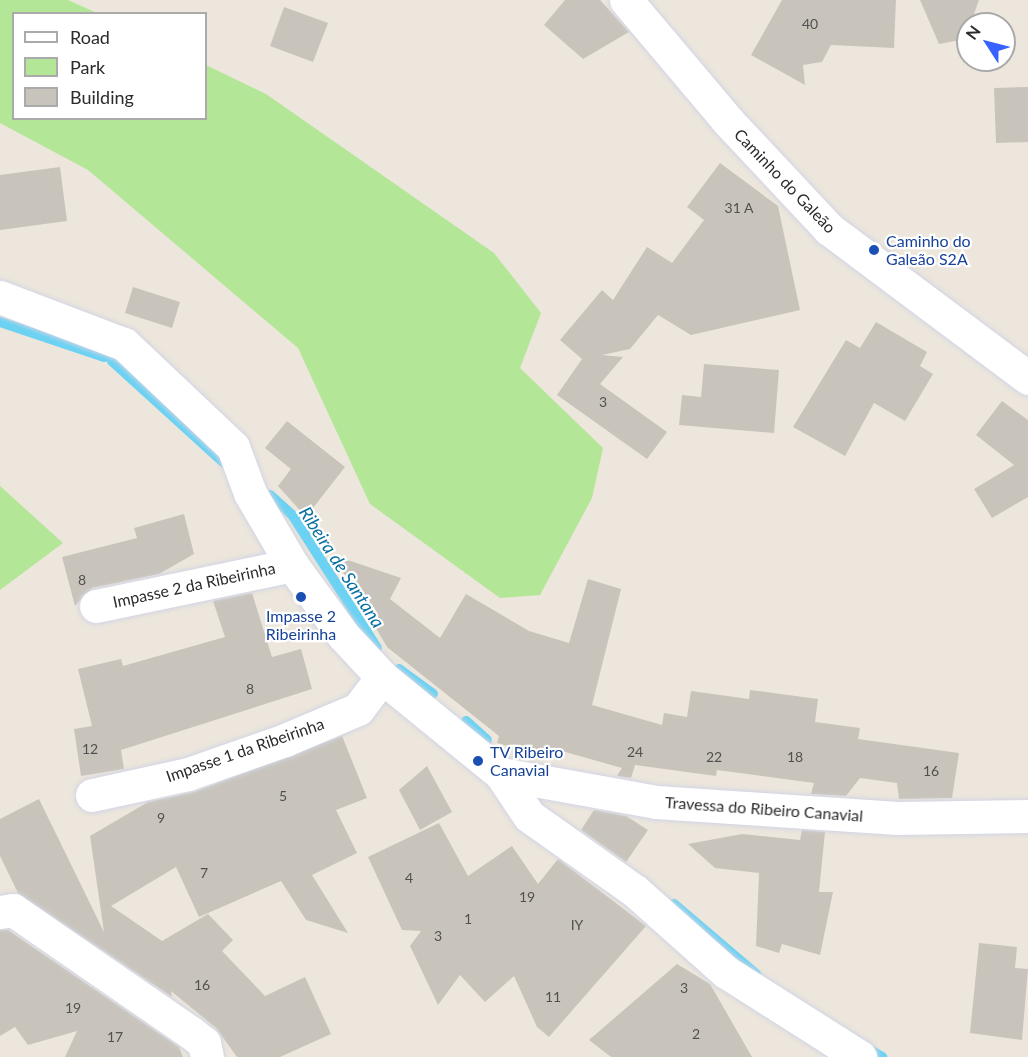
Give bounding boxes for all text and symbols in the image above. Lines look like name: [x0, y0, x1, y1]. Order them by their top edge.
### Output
legend: [12, 12, 207, 120]
north arrow: [956, 12, 1016, 72]
house number: 40: [802, 16, 818, 32]
text: N: [961, 22, 984, 43]
text: Road: [70, 26, 110, 48]
text: Park: [70, 56, 105, 78]
text: Building: [70, 86, 134, 108]
street label: Caminho do Galeão: [730, 125, 840, 237]
house number: 31 A: [724, 200, 754, 216]
place label: Caminho do Galeão S2A: [886, 231, 971, 269]
marker: Caminho do Galeão S2A: [867, 243, 881, 257]
house number: 3: [599, 394, 607, 410]
water label: Ribeira de Santana: [295, 502, 389, 632]
street label: Impasse 2 da Ribeirinha: [111, 558, 277, 612]
house number: 8: [78, 572, 86, 588]
marker: Impasse 2 Ribeirinha: [294, 590, 308, 604]
place label: Impasse 2 Ribeirinha: [266, 606, 336, 644]
house number: 8: [246, 681, 254, 697]
street label: Impasse 1 da Ribeirinha: [164, 714, 326, 786]
house number: 12: [82, 741, 98, 757]
place label: TV Ribeiro Canavial: [490, 742, 564, 780]
house number: 24: [627, 744, 643, 760]
house number: 22: [706, 749, 722, 765]
house number: 18: [787, 749, 803, 765]
marker: TV Ribeiro Canavial: [471, 754, 485, 768]
house number: 16: [923, 763, 939, 779]
house number: 5: [279, 788, 287, 804]
street label: Travessa do Ribeiro Canavial: [664, 792, 864, 826]
house number: 9: [157, 810, 165, 826]
house number: 7: [200, 865, 208, 881]
house number: 4: [405, 870, 413, 886]
house number: 19: [519, 889, 535, 905]
house number: 1: [464, 911, 472, 927]
house number: IY: [571, 917, 583, 933]
house number: 3: [434, 928, 442, 944]
house number: 16: [194, 977, 210, 993]
house number: 3: [680, 980, 688, 996]
house number: 11: [545, 989, 561, 1005]
house number: 19: [65, 1000, 81, 1016]
house number: 2: [692, 1026, 700, 1042]
house number: 17: [107, 1029, 123, 1045]

